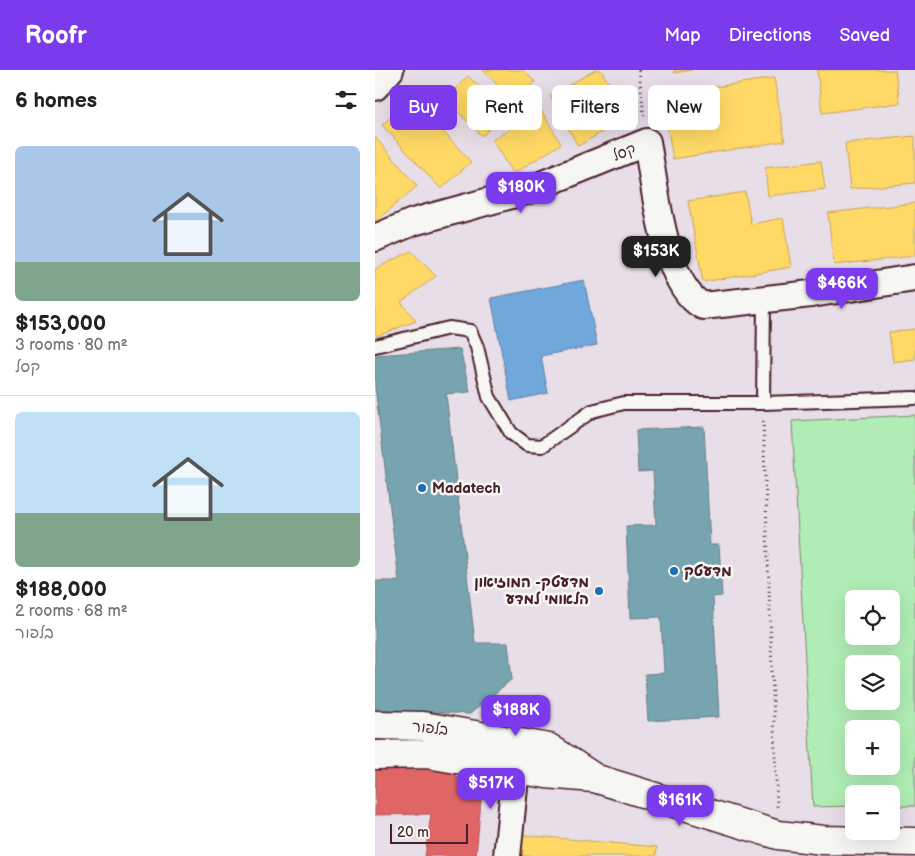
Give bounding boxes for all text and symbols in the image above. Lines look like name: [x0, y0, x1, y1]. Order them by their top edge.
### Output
text: Roofr: [25, 21, 87, 50]
text: Map: [665, 25, 701, 46]
text: Directions: [729, 25, 811, 46]
text: Saved: [839, 25, 890, 46]
chip: Buy: [390, 85, 457, 130]
chip: Rent: [467, 85, 542, 130]
chip: Filters: [552, 85, 638, 130]
chip: New: [648, 85, 720, 130]
icon: filters: [332, 86, 360, 114]
text: 6 homes: [15, 88, 97, 113]
street label: קסל: [610, 139, 639, 166]
pin: $180K: [486, 172, 556, 214]
text: $180K: [497, 178, 545, 197]
icon: home: [143, 179, 233, 269]
pin: $153K: [621, 236, 691, 278]
text: $153K: [633, 242, 679, 261]
pin: $466K: [807, 268, 877, 310]
text: $466K: [817, 274, 867, 293]
text: $153,000: [15, 311, 106, 336]
text: 3 rooms · 80 m²: [15, 336, 128, 355]
text: קסל: [15, 358, 40, 377]
icon: home: [143, 444, 233, 534]
place label: Madatech: [432, 479, 501, 498]
marker: Madatech: [416, 482, 428, 494]
place label: מדעטק: [684, 562, 732, 581]
marker: מדעטק: [668, 565, 680, 577]
place label: מדעטק- המוזיאון הלאומי למדע: [474, 573, 589, 609]
text: $188,000: [15, 577, 107, 602]
marker: מדעטק- המוזיאון הלאומי למדע: [593, 585, 605, 597]
map controls: [845, 590, 900, 840]
button: locate: [845, 590, 900, 645]
text: 2 rooms · 68 m²: [15, 602, 128, 621]
text: בלפור: [15, 624, 54, 643]
button: layers: [845, 655, 900, 710]
pin: $188K: [481, 694, 551, 737]
text: $188K: [492, 701, 540, 720]
street label: בלפור: [411, 717, 449, 740]
button: +: [845, 720, 900, 775]
pin: $517K: [456, 768, 526, 810]
text: $517K: [468, 774, 514, 793]
pin: $161K: [645, 784, 715, 827]
button: −: [845, 785, 900, 840]
text: $161K: [658, 791, 702, 810]
scale bar: [390, 821, 467, 844]
text: 20 m: [397, 824, 429, 841]

